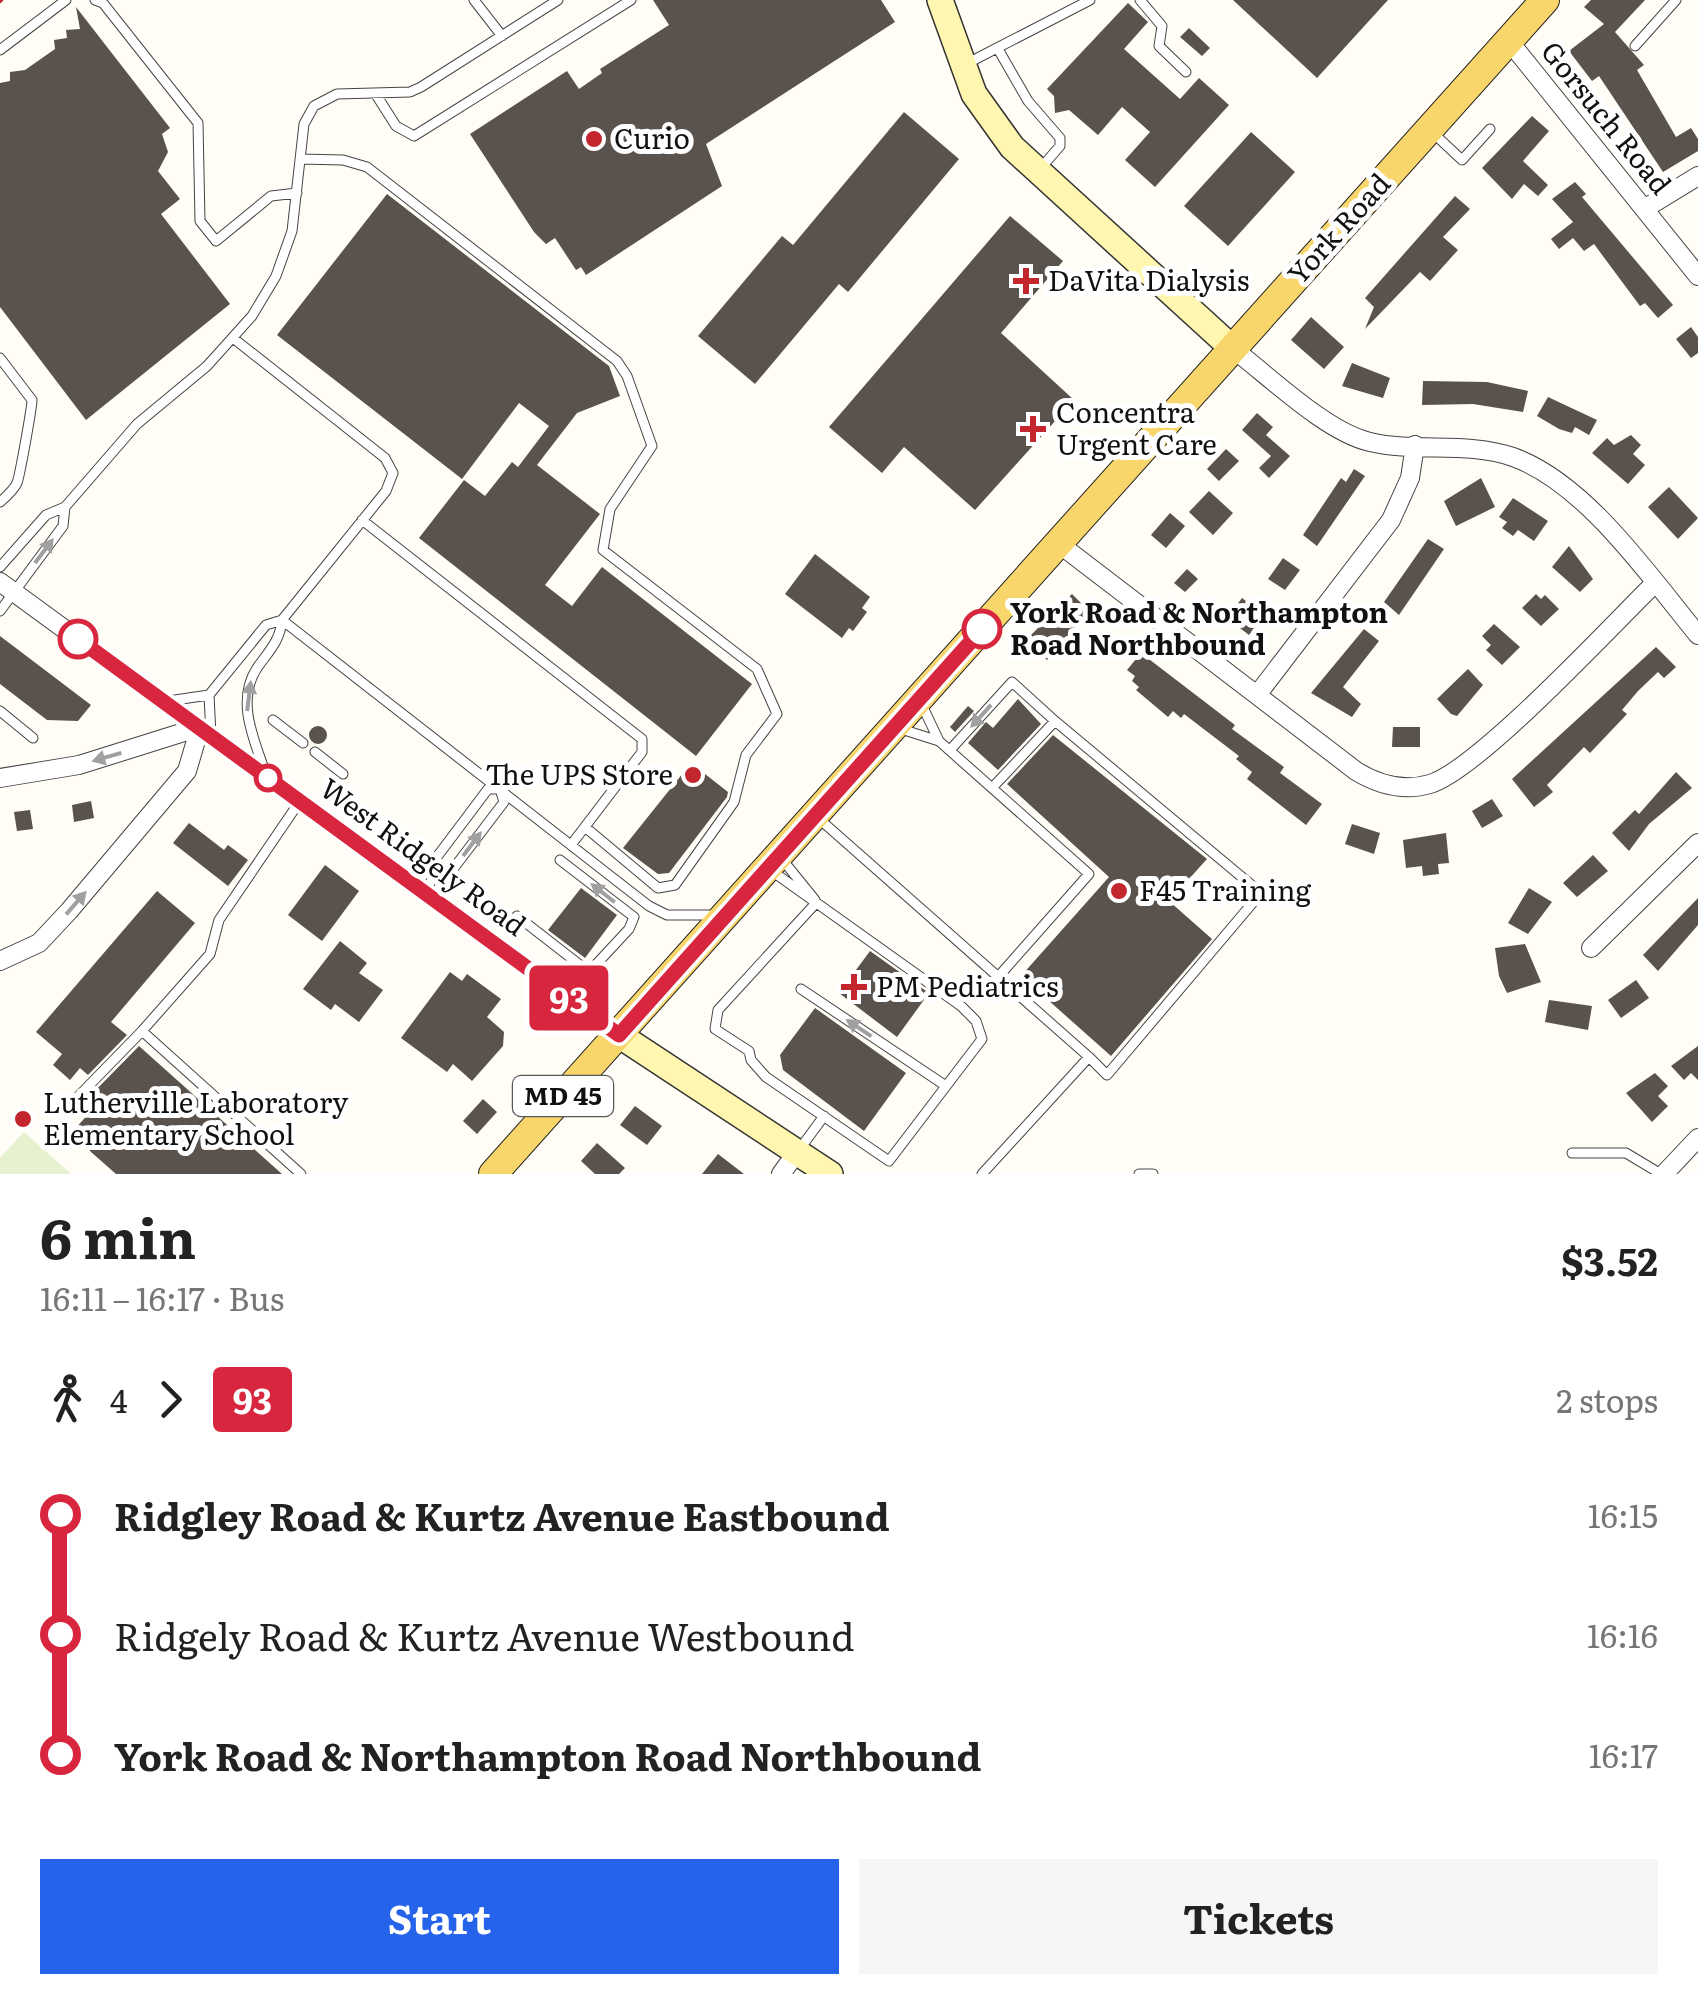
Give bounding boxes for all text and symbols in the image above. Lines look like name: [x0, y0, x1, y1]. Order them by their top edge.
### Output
street label: Gorsuch Road: [1533, 31, 1683, 202]
place label: Curio: [614, 116, 690, 158]
marker: Curio: [583, 128, 605, 150]
street label: York Road: [1276, 163, 1399, 293]
place label: DaVita Dialysis: [1048, 258, 1249, 300]
marker: DaVita Dialysis: [1013, 268, 1039, 294]
place label: Concentra Urgent Care: [1056, 390, 1217, 464]
marker: Concentra Urgent Care: [1020, 416, 1046, 442]
one-way arrow: [34, 538, 54, 564]
place label: York Road & Northampton Road Northbound: [1010, 590, 1388, 664]
marker: York Road & Northampton Road Northbound: [963, 610, 1001, 648]
unlabelled marker: [59, 620, 97, 658]
one-way arrow: [242, 680, 258, 711]
one-way arrow: [970, 704, 993, 728]
one-way arrow: [91, 750, 122, 765]
place label: The UPS Store: [485, 752, 673, 794]
marker: The UPS Store: [682, 764, 704, 786]
unlabelled marker: [255, 765, 281, 791]
street label: West Ridgely Road: [313, 766, 536, 945]
one-way arrow: [461, 831, 481, 857]
place label: F45 Training: [1139, 868, 1311, 910]
marker: F45 Training: [1108, 880, 1130, 902]
one-way arrow: [590, 883, 616, 903]
one-way arrow: [64, 891, 86, 916]
place label: PM Pediatrics: [876, 964, 1059, 1006]
line badge: 93: [524, 966, 614, 1030]
text: 93: [549, 972, 589, 1024]
marker: PM Pediatrics: [841, 974, 867, 1000]
one-way arrow: [846, 1020, 873, 1038]
road number: MD 45: [513, 1076, 613, 1116]
place label: Lutherville Laboratory Elementary School: [43, 1080, 349, 1154]
marker: Lutherville Laboratory Elementary School: [12, 1108, 34, 1130]
text: 6 min: [40, 1194, 196, 1276]
text: $3.52: [1561, 1231, 1658, 1288]
text: 16:11 – 16:17 · Bus: [40, 1273, 284, 1321]
icon: walk: [40, 1372, 95, 1427]
icon: forward: [143, 1372, 198, 1427]
text: 93: [233, 1373, 272, 1425]
text: 4: [110, 1375, 128, 1423]
text: 2 stops: [1556, 1375, 1658, 1423]
text: Ridgley Road & Kurtz Avenue Eastbound: [114, 1486, 890, 1543]
text: 16:15: [1588, 1490, 1658, 1538]
text: Ridgely Road & Kurtz Avenue Westbound: [114, 1606, 854, 1663]
text: 16:16: [1587, 1610, 1658, 1658]
text: York Road & Northampton Road Northbound: [114, 1726, 981, 1783]
text: 16:17: [1589, 1730, 1658, 1778]
button: Start: [40, 1859, 839, 1974]
button: Tickets: [859, 1859, 1658, 1974]

